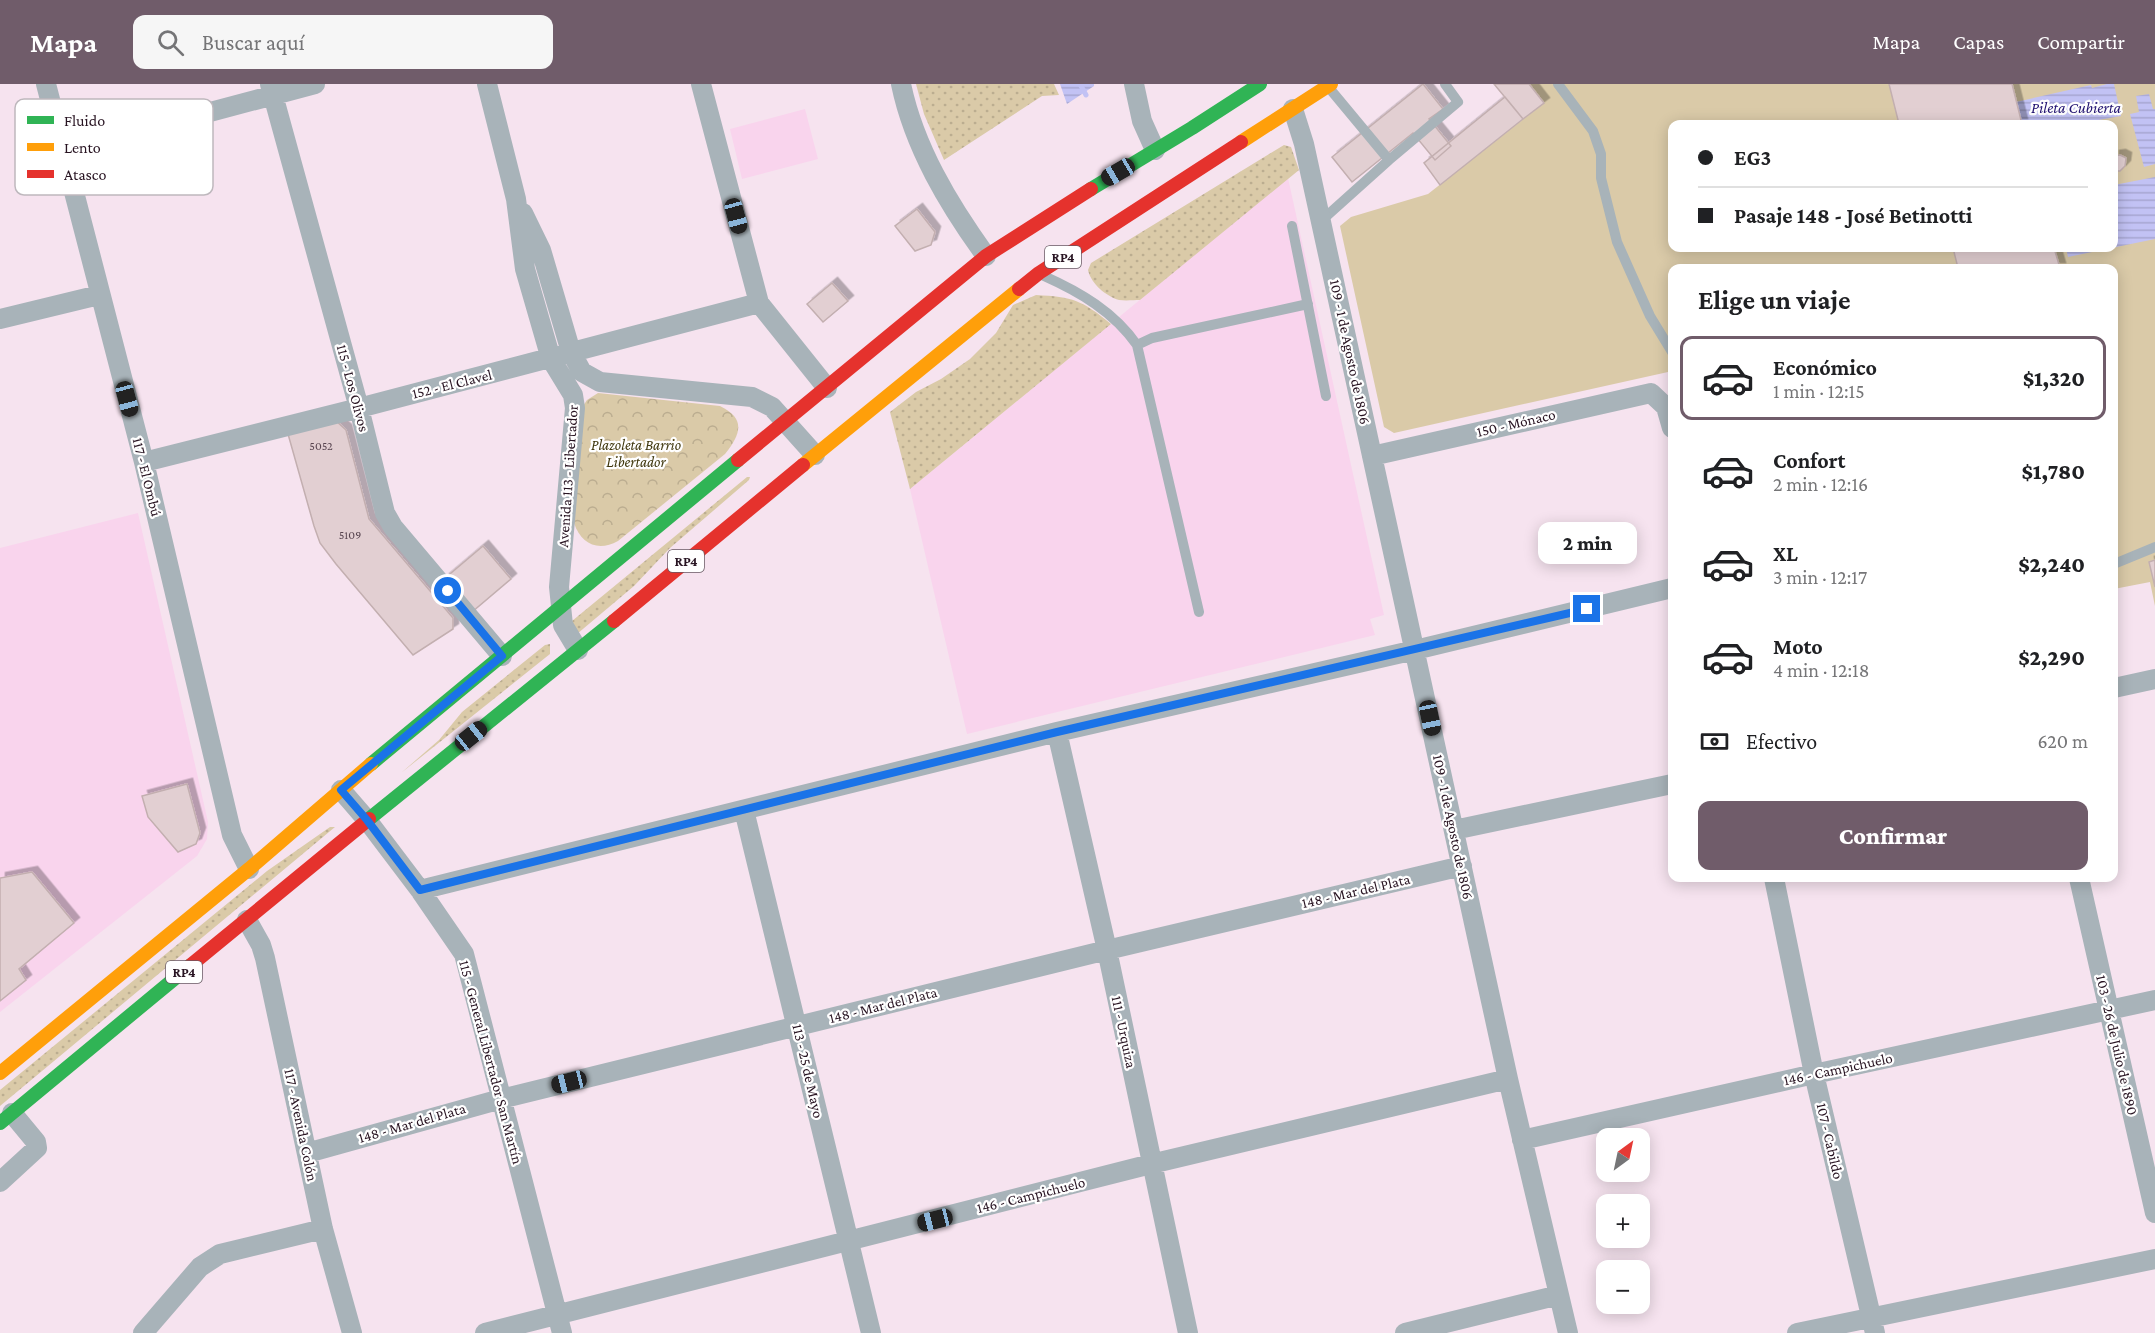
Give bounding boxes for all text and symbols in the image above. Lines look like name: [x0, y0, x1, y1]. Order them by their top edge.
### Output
search box: [133, 15, 553, 69]
icon: search: [154, 26, 187, 59]
text: Mapa: [30, 27, 97, 58]
text: Buscar aquí: [202, 30, 305, 55]
text: Mapa: [1872, 30, 1920, 54]
text: Capas: [1953, 30, 2004, 54]
text: Compartir: [2037, 30, 2125, 54]
legend: [15, 99, 213, 195]
water label: Pileta Cubierta: [2031, 99, 2122, 116]
text: Fluido: [64, 112, 105, 129]
text: Lento: [64, 139, 101, 156]
text: EG3: [1734, 145, 1771, 170]
car: [1098, 155, 1138, 189]
text: Atasco: [64, 166, 106, 183]
car: [723, 196, 749, 236]
text: Pasaje 148 - José Betinotti: [1734, 203, 1972, 228]
road number: RP4: [1045, 246, 1081, 268]
street label: 109 - 1 de Agosto de 1806: [1326, 278, 1373, 426]
text: Elige un viaje: [1698, 285, 1851, 315]
street label: 115 - Los Olivos: [334, 343, 372, 434]
icon: car: [1701, 351, 1755, 405]
text: Económico: [1773, 355, 1877, 380]
street label: 152 - El Clavel: [410, 366, 494, 402]
text: $1,320: [2023, 366, 2085, 391]
car: [114, 379, 140, 419]
text: 1 min · 12:15: [1773, 380, 1865, 402]
street label: Avenida 113 - Libertador: [555, 403, 581, 548]
street label: 150 - Mónaco: [1475, 406, 1557, 440]
street label: 117 - El Ombú: [129, 436, 165, 518]
park label: Plazoleta Barrio Libertador: [591, 437, 681, 470]
house number: 5052: [309, 439, 333, 453]
icon: car: [1701, 444, 1755, 498]
text: Confort: [1773, 448, 1846, 473]
text: $1,780: [2022, 459, 2085, 484]
text: 2 min · 12:16: [1773, 473, 1868, 495]
callout: 2 min: [1538, 522, 1636, 564]
house number: 5109: [339, 528, 361, 542]
text: 2 min: [1563, 532, 1612, 554]
icon: car: [1701, 537, 1755, 591]
text: XL: [1773, 541, 1798, 566]
road number: RP4: [668, 550, 704, 572]
text: $2,240: [2018, 552, 2085, 577]
text: 3 min · 12:17: [1773, 566, 1867, 588]
route start: [434, 577, 461, 604]
route end: [1573, 595, 1600, 622]
icon: car: [1701, 630, 1755, 684]
text: Moto: [1773, 634, 1823, 659]
text: $2,290: [2018, 645, 2085, 670]
text: 4 min · 12:18: [1773, 659, 1869, 681]
car: [1417, 699, 1443, 737]
car: [451, 718, 491, 754]
icon: cash: [1698, 725, 1731, 758]
text: Efectivo: [1746, 729, 1817, 754]
text: 620 m: [2038, 730, 2088, 752]
street label: 109 - 1 de Agosto de 1806: [1429, 753, 1476, 901]
button: Confirmar: [1698, 801, 2088, 870]
street label: 148 - Mar del Plata: [1300, 871, 1412, 911]
street label: 115 - General Libertador San Martín: [456, 958, 526, 1166]
road number: RP4: [166, 961, 202, 983]
street label: 103 - 26 de Julio de 1890: [2092, 973, 2141, 1117]
street label: 148 - Mar del Plata: [827, 984, 939, 1026]
street label: 111 - Urquiza: [1108, 994, 1139, 1070]
street label: 113 - 25 de Mayo: [788, 1022, 827, 1120]
street label: 146 - Campichuelo: [1782, 1050, 1894, 1089]
street label: 117 - Avenida Colón: [281, 1067, 321, 1183]
car: [549, 1069, 589, 1095]
street label: 148 - Mar del Plata: [357, 1100, 468, 1146]
street label: 107 - Cabildo: [1813, 1101, 1847, 1181]
north arrow: [1596, 1128, 1650, 1182]
map controls: [1596, 1128, 1650, 1314]
street label: 146 - Campichuelo: [975, 1174, 1087, 1217]
button: +: [1596, 1194, 1650, 1248]
car: [915, 1207, 955, 1233]
button: −: [1596, 1260, 1650, 1314]

